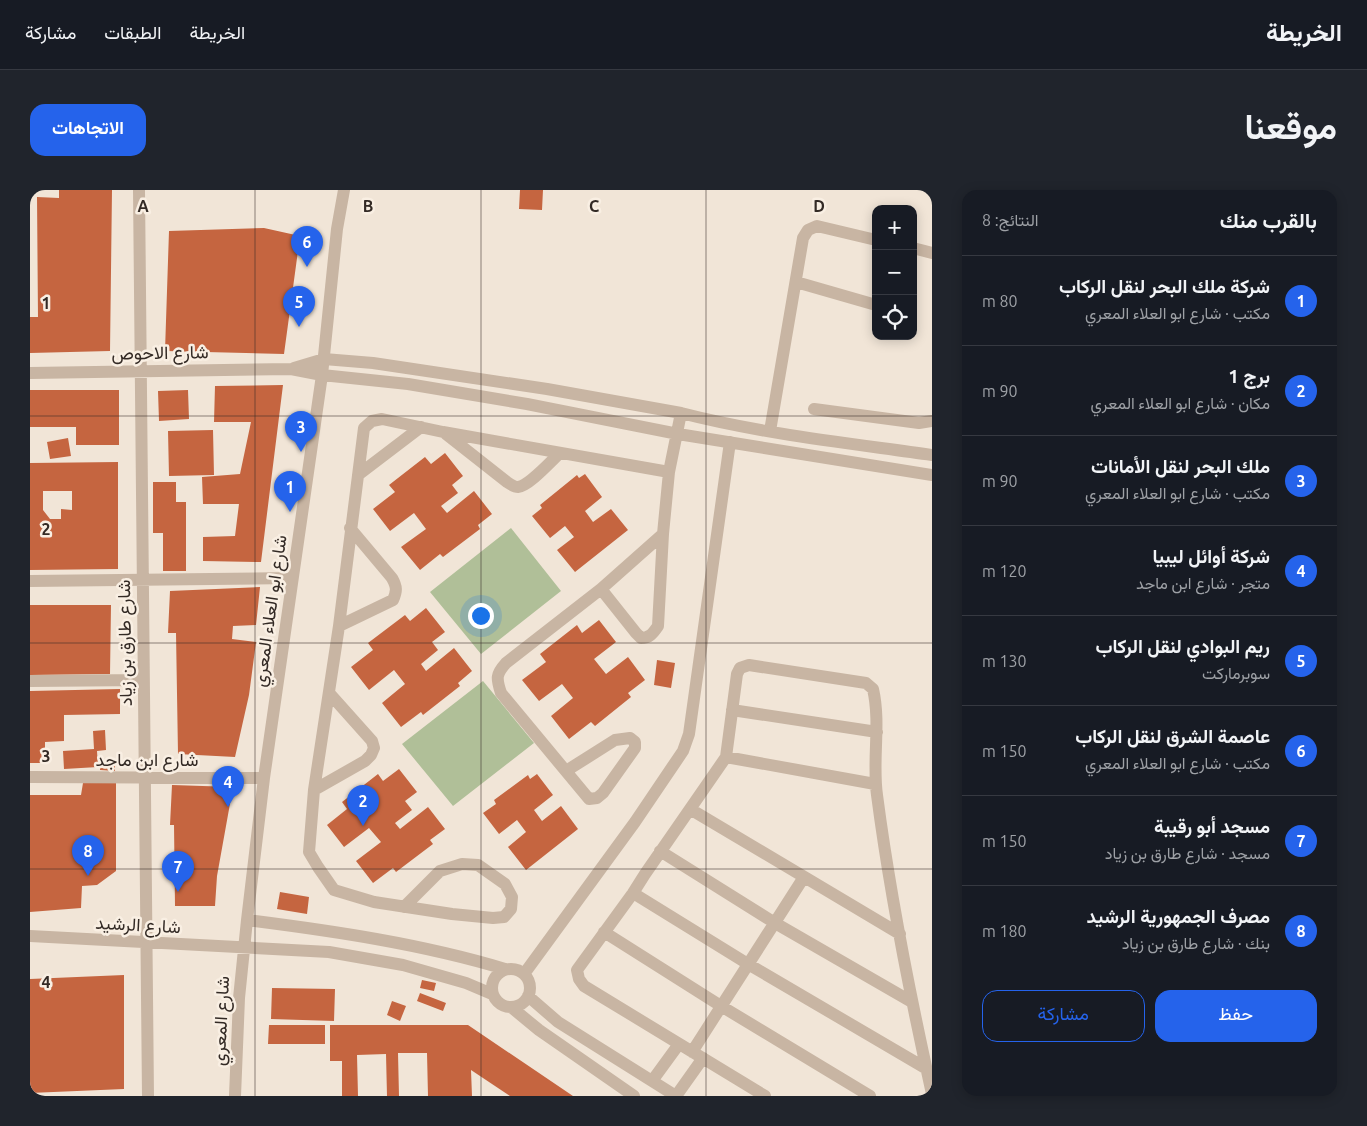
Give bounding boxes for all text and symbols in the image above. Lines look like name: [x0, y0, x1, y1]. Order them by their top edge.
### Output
text: الخريطة: [1266, 19, 1342, 46]
text: مشاركة: [25, 22, 76, 42]
text: الطبقات: [104, 22, 161, 42]
text: الخريطة: [189, 22, 245, 42]
button: الاتجاهات: [30, 104, 146, 156]
text: موقعنا: [1244, 106, 1337, 146]
text: A: [137, 197, 149, 215]
text: B: [363, 197, 373, 215]
text: C: [589, 197, 599, 215]
text: D: [813, 197, 825, 215]
map controls: [872, 205, 917, 340]
button: +: [872, 205, 917, 250]
text: بالقرب منك: [1220, 208, 1317, 232]
text: النتائج: 8: [982, 211, 1039, 229]
pin: 6: [291, 226, 323, 267]
button: −: [872, 250, 917, 295]
text: شركة ملك البحر لنقل الركاب: [1059, 275, 1270, 297]
pin: 5: [283, 286, 315, 327]
text: 80 m: [982, 292, 1018, 310]
text: 1: [1296, 292, 1306, 310]
text: 1: [41, 294, 51, 312]
button: locate: [872, 295, 917, 340]
text: مكتب · شارع ابو العلاء المعري: [1085, 304, 1270, 322]
street label: شارع الاحوص: [111, 341, 209, 366]
text: برج 1: [1228, 365, 1270, 387]
text: 90 m: [982, 382, 1018, 400]
text: 2: [1296, 382, 1306, 400]
text: مكان · شارع ابو العلاء المعري: [1091, 394, 1270, 412]
pin: 3: [285, 411, 317, 452]
text: ملك البحر لنقل الأمانات: [1091, 455, 1270, 477]
pin: 1: [274, 471, 306, 512]
text: 90 m: [982, 472, 1018, 490]
text: 3: [1296, 472, 1306, 490]
text: مكتب · شارع ابو العلاء المعري: [1085, 484, 1270, 502]
text: 2: [41, 520, 51, 538]
street label: شارع ابو العلاء المعري: [248, 533, 296, 689]
text: شركة أوائل ليبيا: [1152, 545, 1270, 567]
text: 120 m: [982, 562, 1027, 580]
text: 4: [1296, 562, 1306, 580]
text: متجر · شارع ابن ماجد: [1136, 574, 1270, 592]
street label: شارع طارق بن زياد: [113, 580, 138, 706]
your location: [468, 603, 494, 629]
text: ريم البوادي لنقل الركاب: [1096, 635, 1270, 657]
text: 130 m: [982, 652, 1027, 670]
text: 5: [1296, 652, 1306, 670]
text: سوبرماركت: [1202, 664, 1270, 682]
text: عاصمة الشرق لنقل الركاب: [1075, 725, 1270, 747]
text: 150 m: [982, 742, 1027, 760]
text: 6: [1296, 742, 1306, 760]
text: 3: [41, 747, 51, 765]
street label: شارع ابن ماجد: [96, 749, 198, 772]
text: مكتب · شارع ابو العلاء المعري: [1085, 754, 1270, 772]
pin: 4: [212, 766, 244, 807]
pin: 2: [347, 785, 379, 826]
text: مسجد أبو رقيبة: [1154, 815, 1270, 837]
text: 150 m: [982, 832, 1027, 850]
text: 7: [1296, 832, 1306, 850]
pin: 8: [72, 835, 104, 876]
text: مسجد · شارع طارق بن زياد: [1105, 844, 1270, 862]
pin: 7: [162, 851, 194, 892]
text: مصرف الجمهورية الرشيد: [1087, 905, 1270, 927]
street label: شارع الرشيد: [95, 912, 181, 939]
text: 180 m: [982, 922, 1027, 940]
text: 8: [1296, 922, 1306, 940]
text: بنك · شارع طارق بن زياد: [1122, 934, 1270, 952]
text: 4: [41, 973, 51, 991]
street label: شارع المعري: [208, 976, 238, 1067]
button: مشاركة: [982, 990, 1145, 1042]
button: حفظ: [1155, 990, 1317, 1042]

